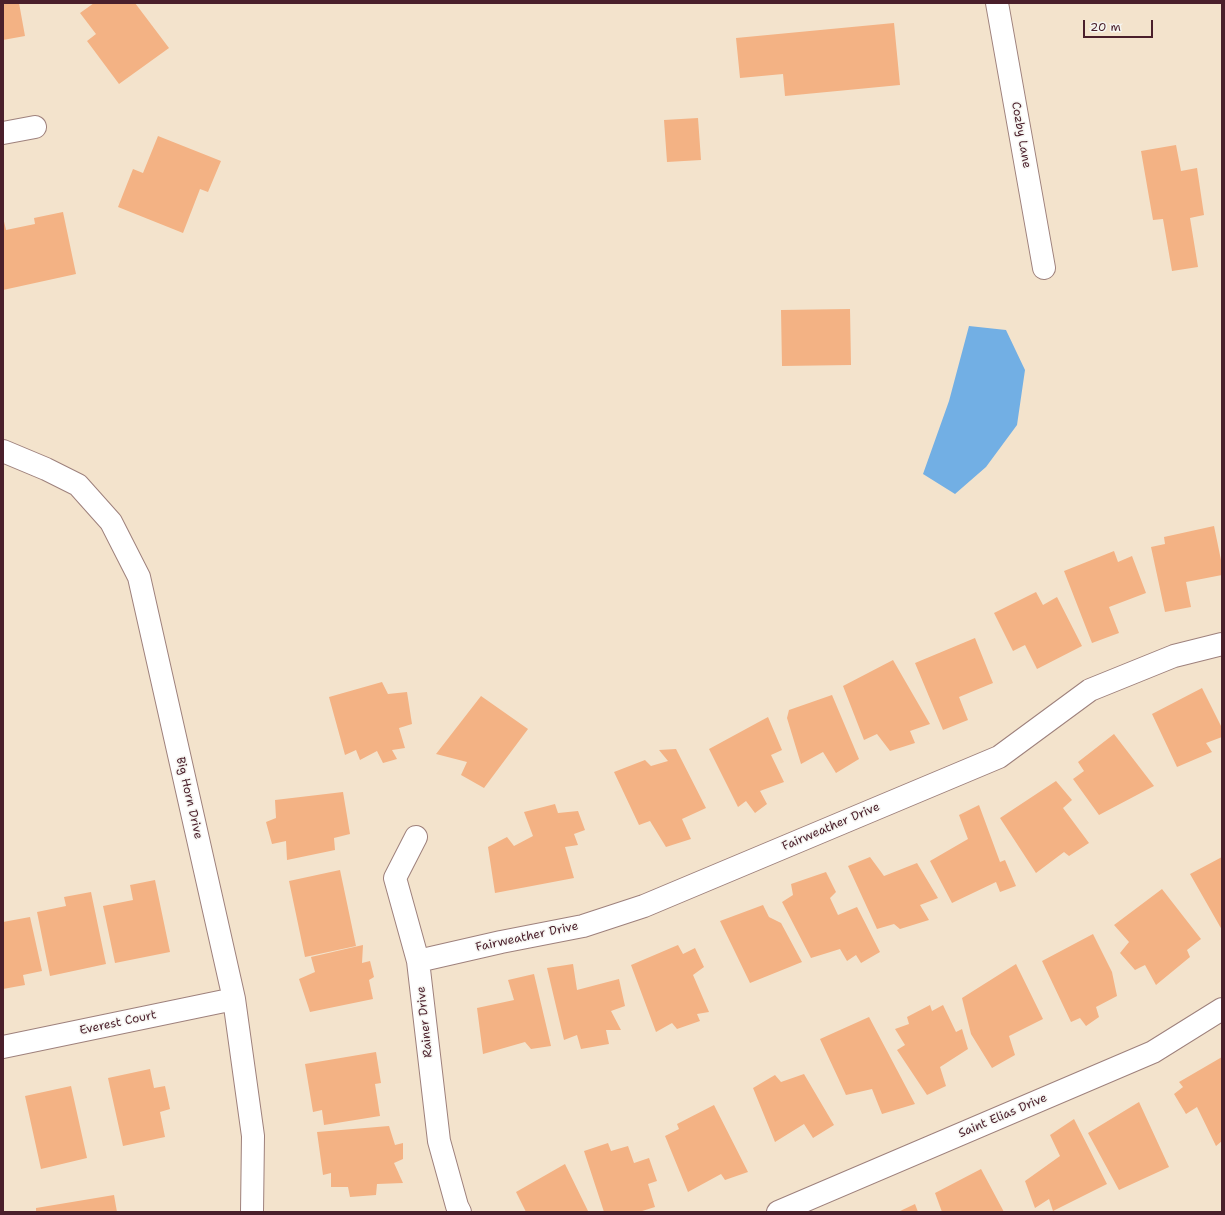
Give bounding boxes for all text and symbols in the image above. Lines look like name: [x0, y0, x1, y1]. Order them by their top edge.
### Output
scale bar: [1085, 12, 1155, 38]
text: 20 m: [1090, 19, 1121, 35]
street label: Cozby Lane: [1008, 101, 1034, 169]
street label: Big Horn Drive: [173, 756, 205, 840]
street label: Fairweather Drive: [780, 800, 882, 854]
street label: Fairweather Drive: [474, 919, 580, 955]
street label: Rainer Drive: [414, 986, 436, 1058]
street label: Everest Court: [78, 1008, 158, 1038]
street label: Saint Elias Drive: [957, 1091, 1049, 1141]

